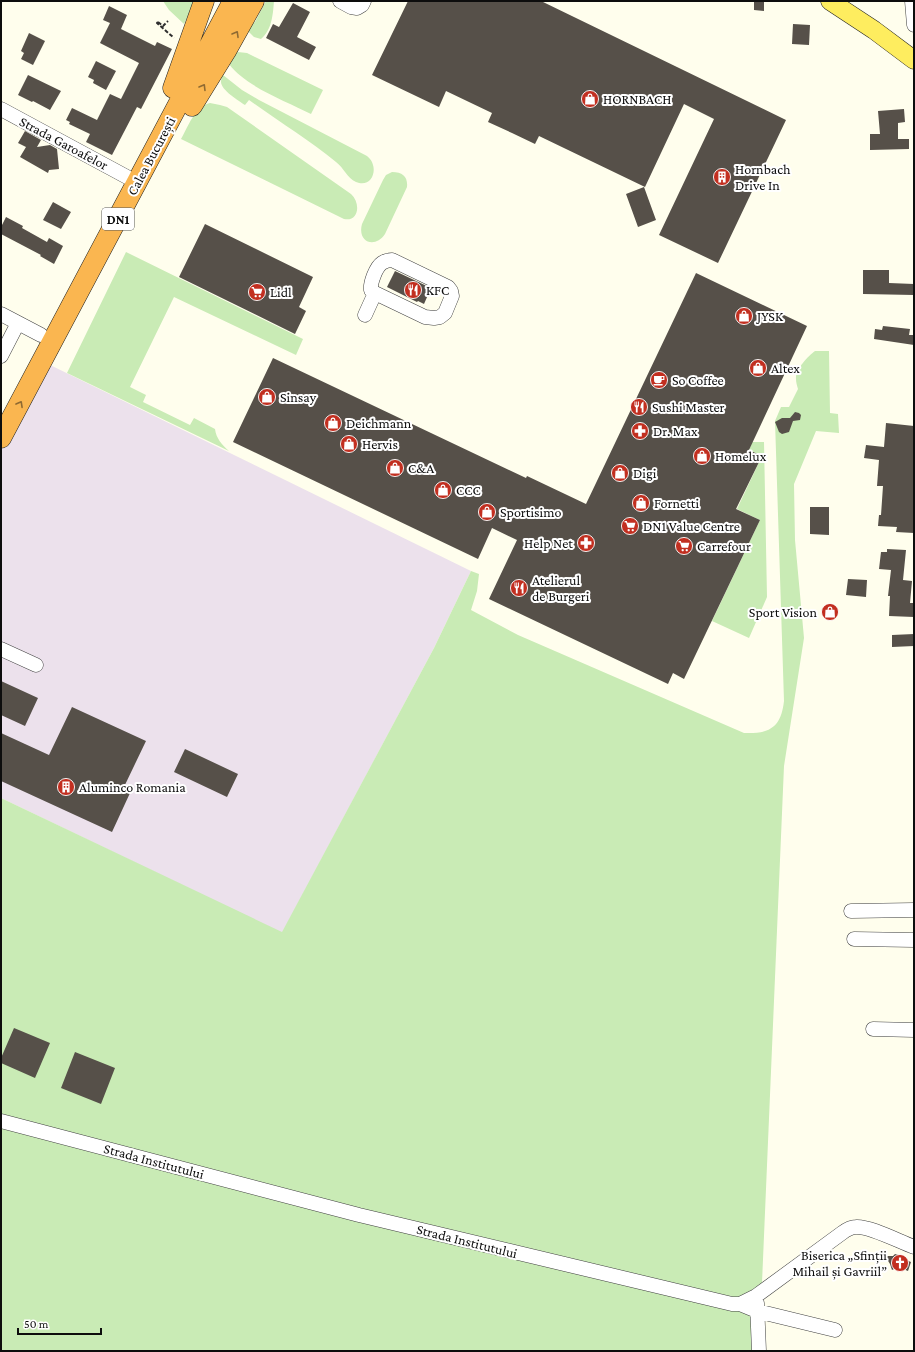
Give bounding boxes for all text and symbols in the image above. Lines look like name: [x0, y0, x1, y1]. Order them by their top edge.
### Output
one-way arrow: [231, 31, 238, 38]
one-way arrow: [199, 84, 206, 91]
shop icon: HORNBACH: [580, 89, 600, 109]
place label: HORNBACH: [603, 91, 671, 107]
street label: Strada Garoafelor: [17, 113, 111, 173]
street label: Calea București: [124, 114, 179, 198]
place label: Hornbach Drive In: [735, 161, 791, 193]
building icon: Hornbach Drive In: [712, 167, 732, 187]
road number: DN1: [102, 208, 134, 230]
restaurant icon: KFC: [403, 280, 423, 300]
supermarket icon: Lidl: [247, 282, 267, 302]
place label: KFC: [426, 282, 449, 298]
place label: Lidl: [270, 284, 292, 300]
shop icon: JYSK: [734, 306, 754, 326]
place label: JYSK: [755, 308, 784, 324]
shop icon: Altex: [748, 358, 768, 378]
place label: Altex: [771, 360, 800, 376]
cafe icon: So Coffee: [649, 370, 669, 390]
place label: So Coffee: [672, 372, 724, 388]
shop icon: Sinsay: [257, 387, 277, 407]
place label: Sinsay: [280, 389, 317, 405]
restaurant icon: Sushi Master: [629, 397, 649, 417]
place label: Sushi Master: [652, 399, 725, 415]
one-way arrow: [15, 401, 22, 408]
shop icon: Deichmann: [323, 413, 343, 433]
place label: Deichmann: [346, 415, 412, 431]
pharmacy icon: Dr. Max: [630, 421, 650, 441]
place label: Dr. Max: [653, 423, 698, 439]
shop icon: Hervis: [339, 434, 359, 454]
place label: Hervis: [362, 436, 398, 452]
shop icon: Homelux: [692, 446, 712, 466]
place label: Homelux: [715, 448, 767, 464]
shop icon: C&A: [385, 458, 405, 478]
place label: C&A: [408, 460, 434, 476]
shop icon: Digi: [610, 463, 630, 483]
place label: Digi: [633, 465, 657, 481]
shop icon: CCC: [433, 480, 453, 500]
place label: CCC: [456, 482, 481, 498]
shop icon: Fornetti: [631, 493, 651, 513]
place label: Fornetti: [654, 495, 699, 511]
shop icon: Sportisimo: [477, 502, 497, 522]
place label: Sportisimo: [500, 504, 562, 520]
supermarket icon: DN1 Value Centre: [620, 516, 640, 536]
place label: DN1 Value Centre: [643, 518, 740, 534]
pharmacy icon: Help Net: [576, 533, 596, 553]
place label: Help Net: [524, 535, 573, 551]
supermarket icon: Carrefour: [674, 536, 694, 556]
place label: Carrefour: [697, 538, 751, 554]
place label: Atelierul de Burgeri: [532, 572, 590, 604]
restaurant icon: Atelierul de Burgeri: [509, 578, 529, 598]
shop icon: Sport Vision: [820, 602, 840, 622]
place label: Sport Vision: [749, 604, 817, 620]
building icon: Aluminco Romania: [56, 777, 76, 797]
place label: Aluminco Romania: [79, 779, 186, 795]
street label: Strada Institutului: [102, 1140, 206, 1182]
street label: Strada Institutului: [415, 1221, 519, 1261]
place label: Biserica „Sfinții Mihail și Gavriil”: [792, 1247, 887, 1280]
church icon: Biserica „Sfinții Mihail și Gavriil”: [890, 1253, 910, 1273]
scale bar: [18, 1310, 101, 1336]
text: 50 m: [24, 1317, 49, 1331]

